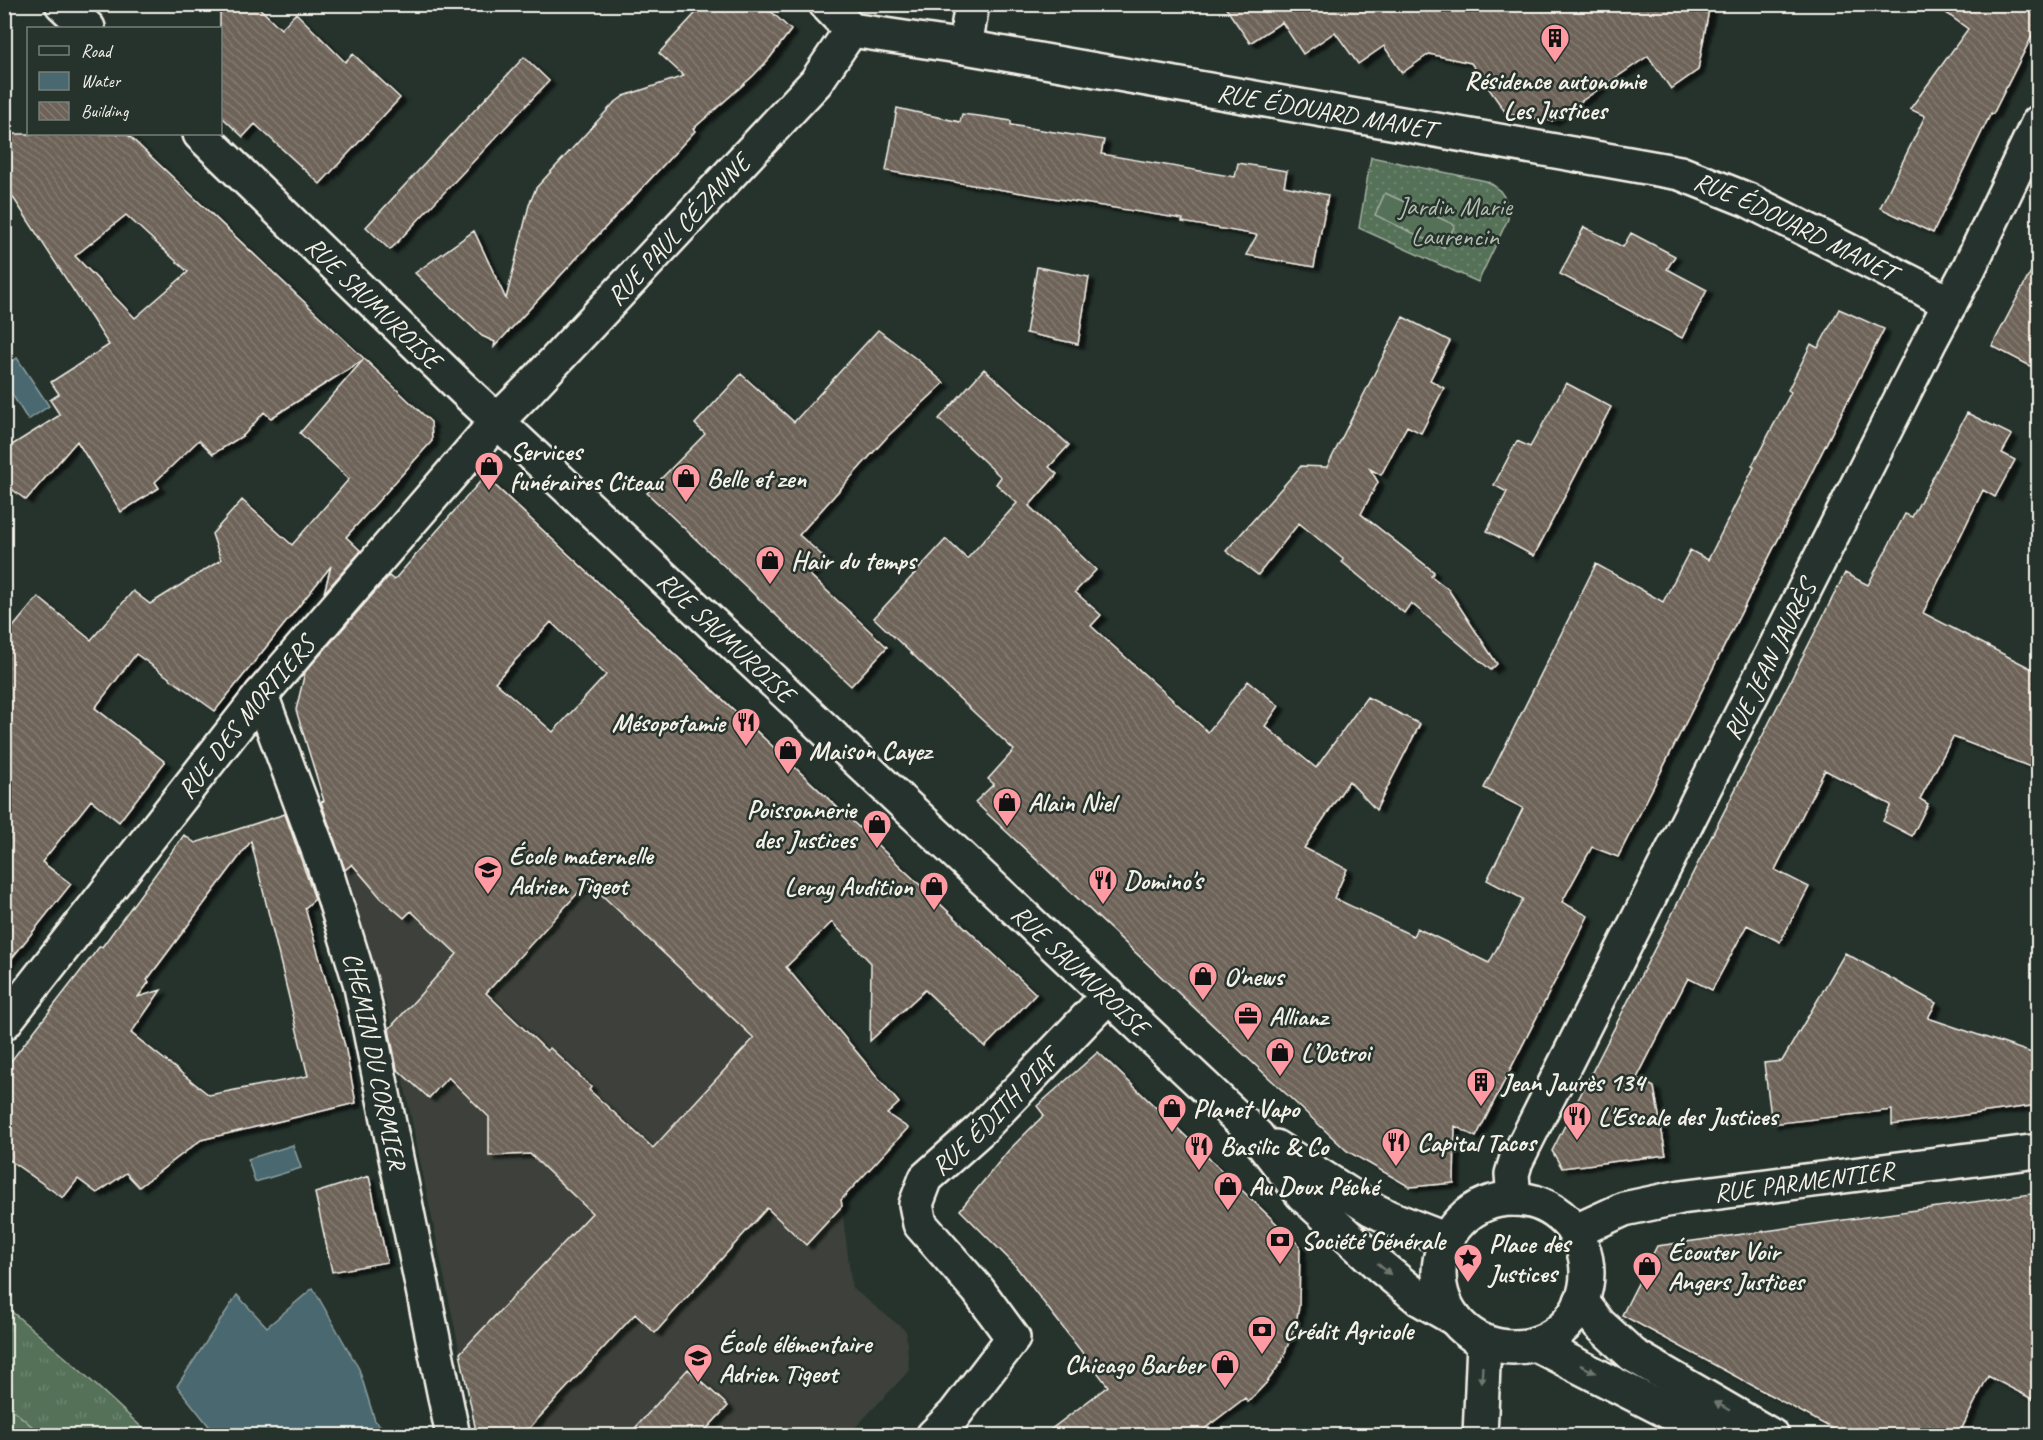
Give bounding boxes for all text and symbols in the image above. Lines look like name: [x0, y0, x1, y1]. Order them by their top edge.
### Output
building icon: Résidence autonomie Les Justices: [1539, 22, 1571, 64]
legend: [27, 27, 222, 135]
text: Road: [81, 40, 114, 62]
place label: Résidence autonomie Les Justices: [1464, 64, 1648, 127]
text: Water: [81, 70, 122, 92]
street label: RUE ÉDOUARD MANET: [1215, 76, 1444, 148]
text: Building: [81, 100, 130, 122]
street label: RUE PAUL CÉZANNE: [600, 144, 760, 312]
street label: RUE ÉDOUARD MANET: [1689, 164, 1907, 292]
park label: Jardin Marie Laurencin: [1396, 190, 1513, 253]
street label: RUE SAUMUROISE: [298, 229, 451, 379]
place label: Services funéraires Citeau: [510, 435, 665, 498]
shop icon: Services funéraires Citeau: [473, 450, 505, 492]
shop icon: Belle et zen: [670, 462, 702, 504]
place label: Belle et zen: [707, 462, 807, 495]
shop icon: Hair du temps: [754, 544, 786, 586]
place label: Hair du temps: [791, 544, 919, 577]
street label: RUE SAUMUROISE: [650, 565, 805, 712]
street label: RUE JEAN JAURÈS: [1715, 570, 1826, 745]
street label: RUE DES MORTIERS: [170, 626, 324, 805]
place label: Mésopotamie: [612, 706, 727, 739]
restaurant icon: Mésopotamie: [730, 706, 762, 748]
shop icon: Maison Cayez: [772, 734, 804, 776]
place label: Maison Cayez: [809, 734, 934, 767]
shop icon: Alain Niel: [991, 786, 1023, 828]
place label: Alain Niel: [1028, 786, 1121, 819]
place label: Poissonnerie des Justices: [747, 793, 859, 856]
shop icon: Poissonnerie des Justices: [861, 808, 893, 850]
place label: École maternelle Adrien Tigeot: [509, 839, 655, 902]
school or university icon: École maternelle Adrien Tigeot: [472, 854, 504, 896]
restaurant icon: Domino's: [1087, 864, 1119, 906]
place label: Domino's: [1124, 864, 1205, 897]
place label: Leray Audition: [785, 870, 914, 903]
shop icon: Leray Audition: [918, 870, 950, 912]
street label: RUE SAUMUROISE: [1004, 898, 1158, 1045]
street label: CHEMIN DU CORMIER: [335, 948, 414, 1175]
shop icon: O'news: [1187, 960, 1219, 1002]
place label: O'news: [1224, 960, 1286, 993]
office icon: Allianz: [1232, 1000, 1264, 1042]
place label: Allianz: [1269, 1000, 1330, 1033]
shop icon: L’Octroi: [1264, 1036, 1296, 1078]
place label: L’Octroi: [1301, 1036, 1373, 1069]
street label: RUE ÉDITH PIAF: [924, 1039, 1069, 1183]
building icon: Jean Jaurès 134: [1465, 1066, 1497, 1108]
place label: Jean Jaurès 134: [1500, 1066, 1648, 1099]
shop icon: Planet Vapo: [1156, 1092, 1188, 1134]
place label: Planet Vapo: [1193, 1092, 1301, 1125]
restaurant icon: L'Escale des Justices: [1561, 1100, 1593, 1142]
place label: L'Escale des Justices: [1598, 1100, 1780, 1133]
restaurant icon: Capital Tacos: [1380, 1126, 1412, 1168]
place label: Capital Tacos: [1417, 1126, 1538, 1159]
restaurant icon: Basilic & Co: [1183, 1130, 1215, 1172]
place label: Basilic & Co: [1220, 1130, 1330, 1163]
street label: RUE PARMENTIER: [1712, 1153, 1898, 1210]
shop icon: Au Doux Péché: [1212, 1170, 1244, 1212]
place label: Au Doux Péché: [1249, 1170, 1383, 1203]
bank icon: Société Générale: [1264, 1224, 1296, 1266]
place label: Société Générale: [1301, 1224, 1448, 1257]
place label: Place des Justices: [1487, 1227, 1573, 1290]
place label: Écouter Voir Angers Justices: [1668, 1235, 1807, 1298]
place icon: Place des Justices: [1452, 1242, 1484, 1284]
shop icon: Écouter Voir Angers Justices: [1631, 1250, 1663, 1292]
one-way arrow: [1376, 1262, 1391, 1275]
bank icon: Crédit Agricole: [1246, 1314, 1278, 1356]
place label: Crédit Agricole: [1283, 1314, 1415, 1347]
place label: École élémentaire Adrien Tigeot: [719, 1327, 873, 1390]
school or university icon: École élémentaire Adrien Tigeot: [682, 1342, 714, 1384]
place label: Chicago Barber: [1065, 1348, 1207, 1381]
shop icon: Chicago Barber: [1209, 1348, 1241, 1390]
one-way arrow: [1579, 1365, 1596, 1374]
one-way arrow: [1478, 1366, 1487, 1385]
one-way arrow: [1713, 1401, 1730, 1411]

